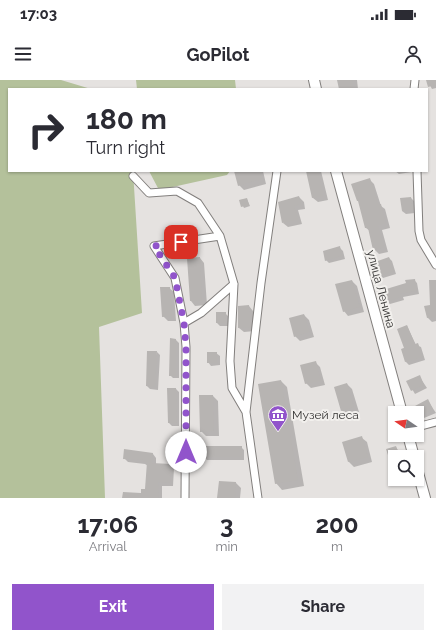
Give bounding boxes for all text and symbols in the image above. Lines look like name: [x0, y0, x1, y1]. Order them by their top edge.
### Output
text: 17:03: [20, 5, 57, 23]
icon: menu: [12, 43, 34, 65]
icon: person: [402, 43, 424, 65]
text: GoPilot: [187, 44, 249, 65]
text: 180 m: [86, 103, 167, 136]
icon: right: [20, 104, 72, 156]
text: Turn right: [86, 137, 165, 158]
pin: [164, 225, 198, 259]
icon: arrive: [170, 231, 192, 253]
street label: улица Ленина: [364, 248, 398, 330]
museum icon: Музей леса: [267, 404, 289, 432]
north arrow: [388, 406, 424, 442]
map controls: [388, 406, 424, 486]
place label: Музей леса: [292, 408, 359, 422]
position arrow: [165, 431, 207, 473]
button: search: [388, 450, 424, 486]
text: 17:06: [78, 510, 138, 539]
text: 3: [220, 510, 233, 539]
text: 200: [315, 510, 358, 539]
text: Arrival: [89, 539, 127, 554]
text: min: [216, 539, 238, 554]
text: m: [331, 539, 343, 554]
button: Exit: [12, 584, 214, 630]
button: Share: [222, 584, 424, 630]

